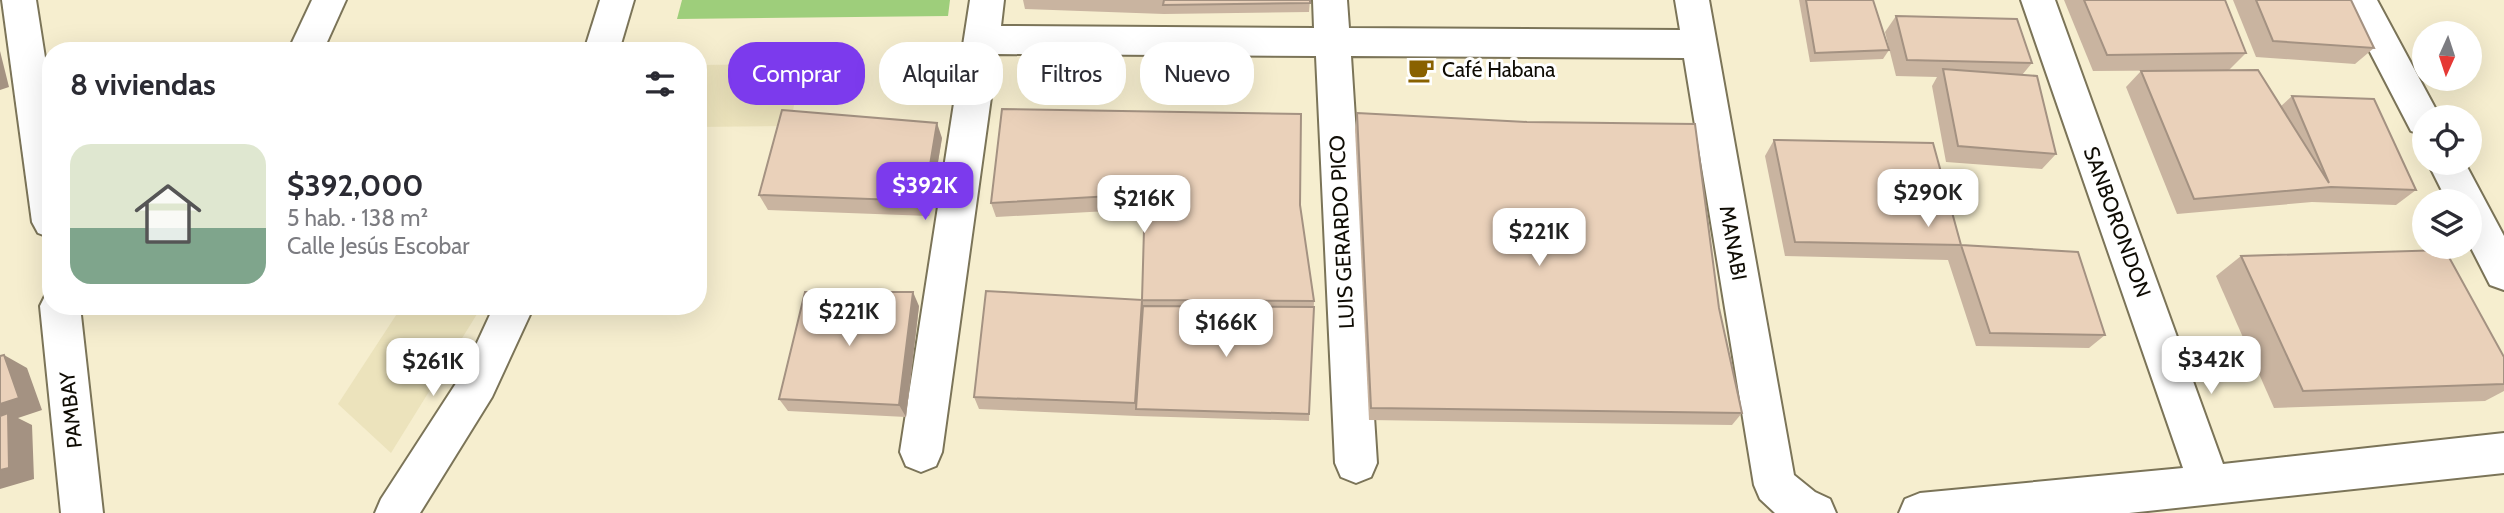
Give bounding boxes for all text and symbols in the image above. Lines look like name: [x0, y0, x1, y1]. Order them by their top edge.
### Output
north arrow: [2412, 21, 2482, 91]
map controls: [2412, 21, 2482, 259]
chip: Comprar: [728, 42, 865, 105]
chip: Alquilar: [879, 42, 1003, 105]
chip: Filtros: [1017, 42, 1126, 105]
chip: Nuevo: [1140, 42, 1254, 105]
cafe icon: Café Habana: [1406, 55, 1436, 85]
place label: Café Habana: [1442, 57, 1555, 82]
icon: filters: [641, 65, 679, 103]
text: 8 viviendas: [70, 66, 216, 103]
button: locate: [2412, 105, 2482, 175]
street label: LUIS GERARDO PICO: [1324, 134, 1359, 330]
street label: SANBORONDON: [2079, 143, 2156, 301]
pin: $392K: [876, 162, 974, 222]
text: $392,000: [287, 167, 424, 204]
pin: $290K: [1879, 170, 1977, 229]
text: $392K: [892, 171, 958, 199]
icon: home: [126, 172, 210, 256]
pin: $216K: [1095, 176, 1193, 235]
text: $290K: [1893, 178, 1963, 206]
text: $216K: [1113, 184, 1175, 212]
button: layers: [2412, 189, 2482, 259]
text: 5 hab. · 138 m²: [287, 204, 428, 232]
street label: MANABI: [1715, 204, 1752, 282]
pin: $221K: [1490, 208, 1588, 268]
text: $221K: [1509, 217, 1569, 245]
text: Calle Jesús Escobar: [287, 232, 470, 260]
pin: $221K: [800, 288, 898, 348]
text: $221K: [819, 297, 879, 325]
pin: $166K: [1177, 300, 1275, 359]
text: $166K: [1195, 308, 1257, 336]
pin: $342K: [2162, 336, 2260, 396]
pin: $261K: [384, 338, 482, 398]
text: $342K: [2178, 345, 2244, 373]
text: $261K: [402, 347, 464, 375]
street label: PAMBAY: [54, 369, 87, 450]

